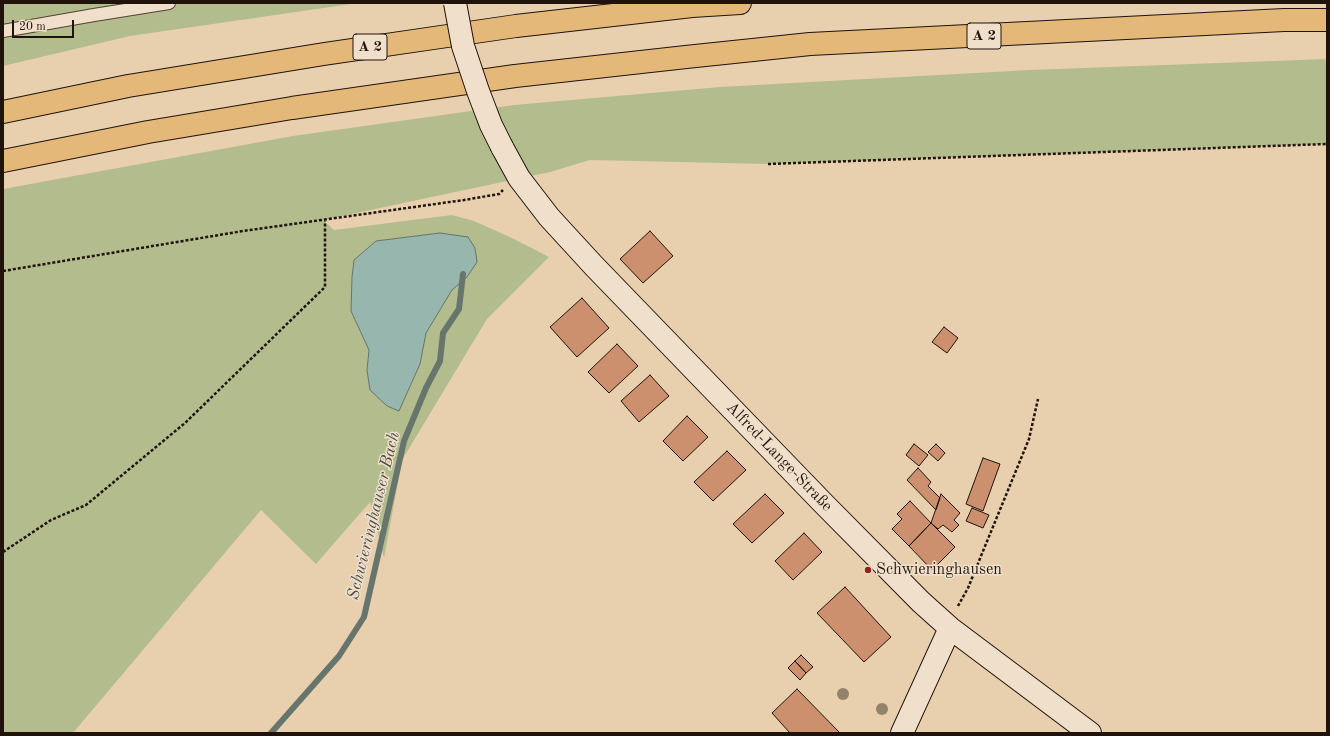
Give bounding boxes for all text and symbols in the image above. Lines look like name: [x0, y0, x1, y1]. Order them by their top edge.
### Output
scale bar: [14, 12, 76, 38]
text: 20 m: [19, 21, 46, 33]
road number: A 2: [967, 23, 1001, 49]
road number: A 2: [353, 34, 387, 60]
street label: Alfred-Lange-Straße: [722, 398, 836, 516]
water label: Schwieringhauser Bach: [343, 430, 405, 602]
place label: Schwieringhausen: [876, 560, 1002, 580]
marker: Schwieringhausen: [863, 565, 873, 575]

